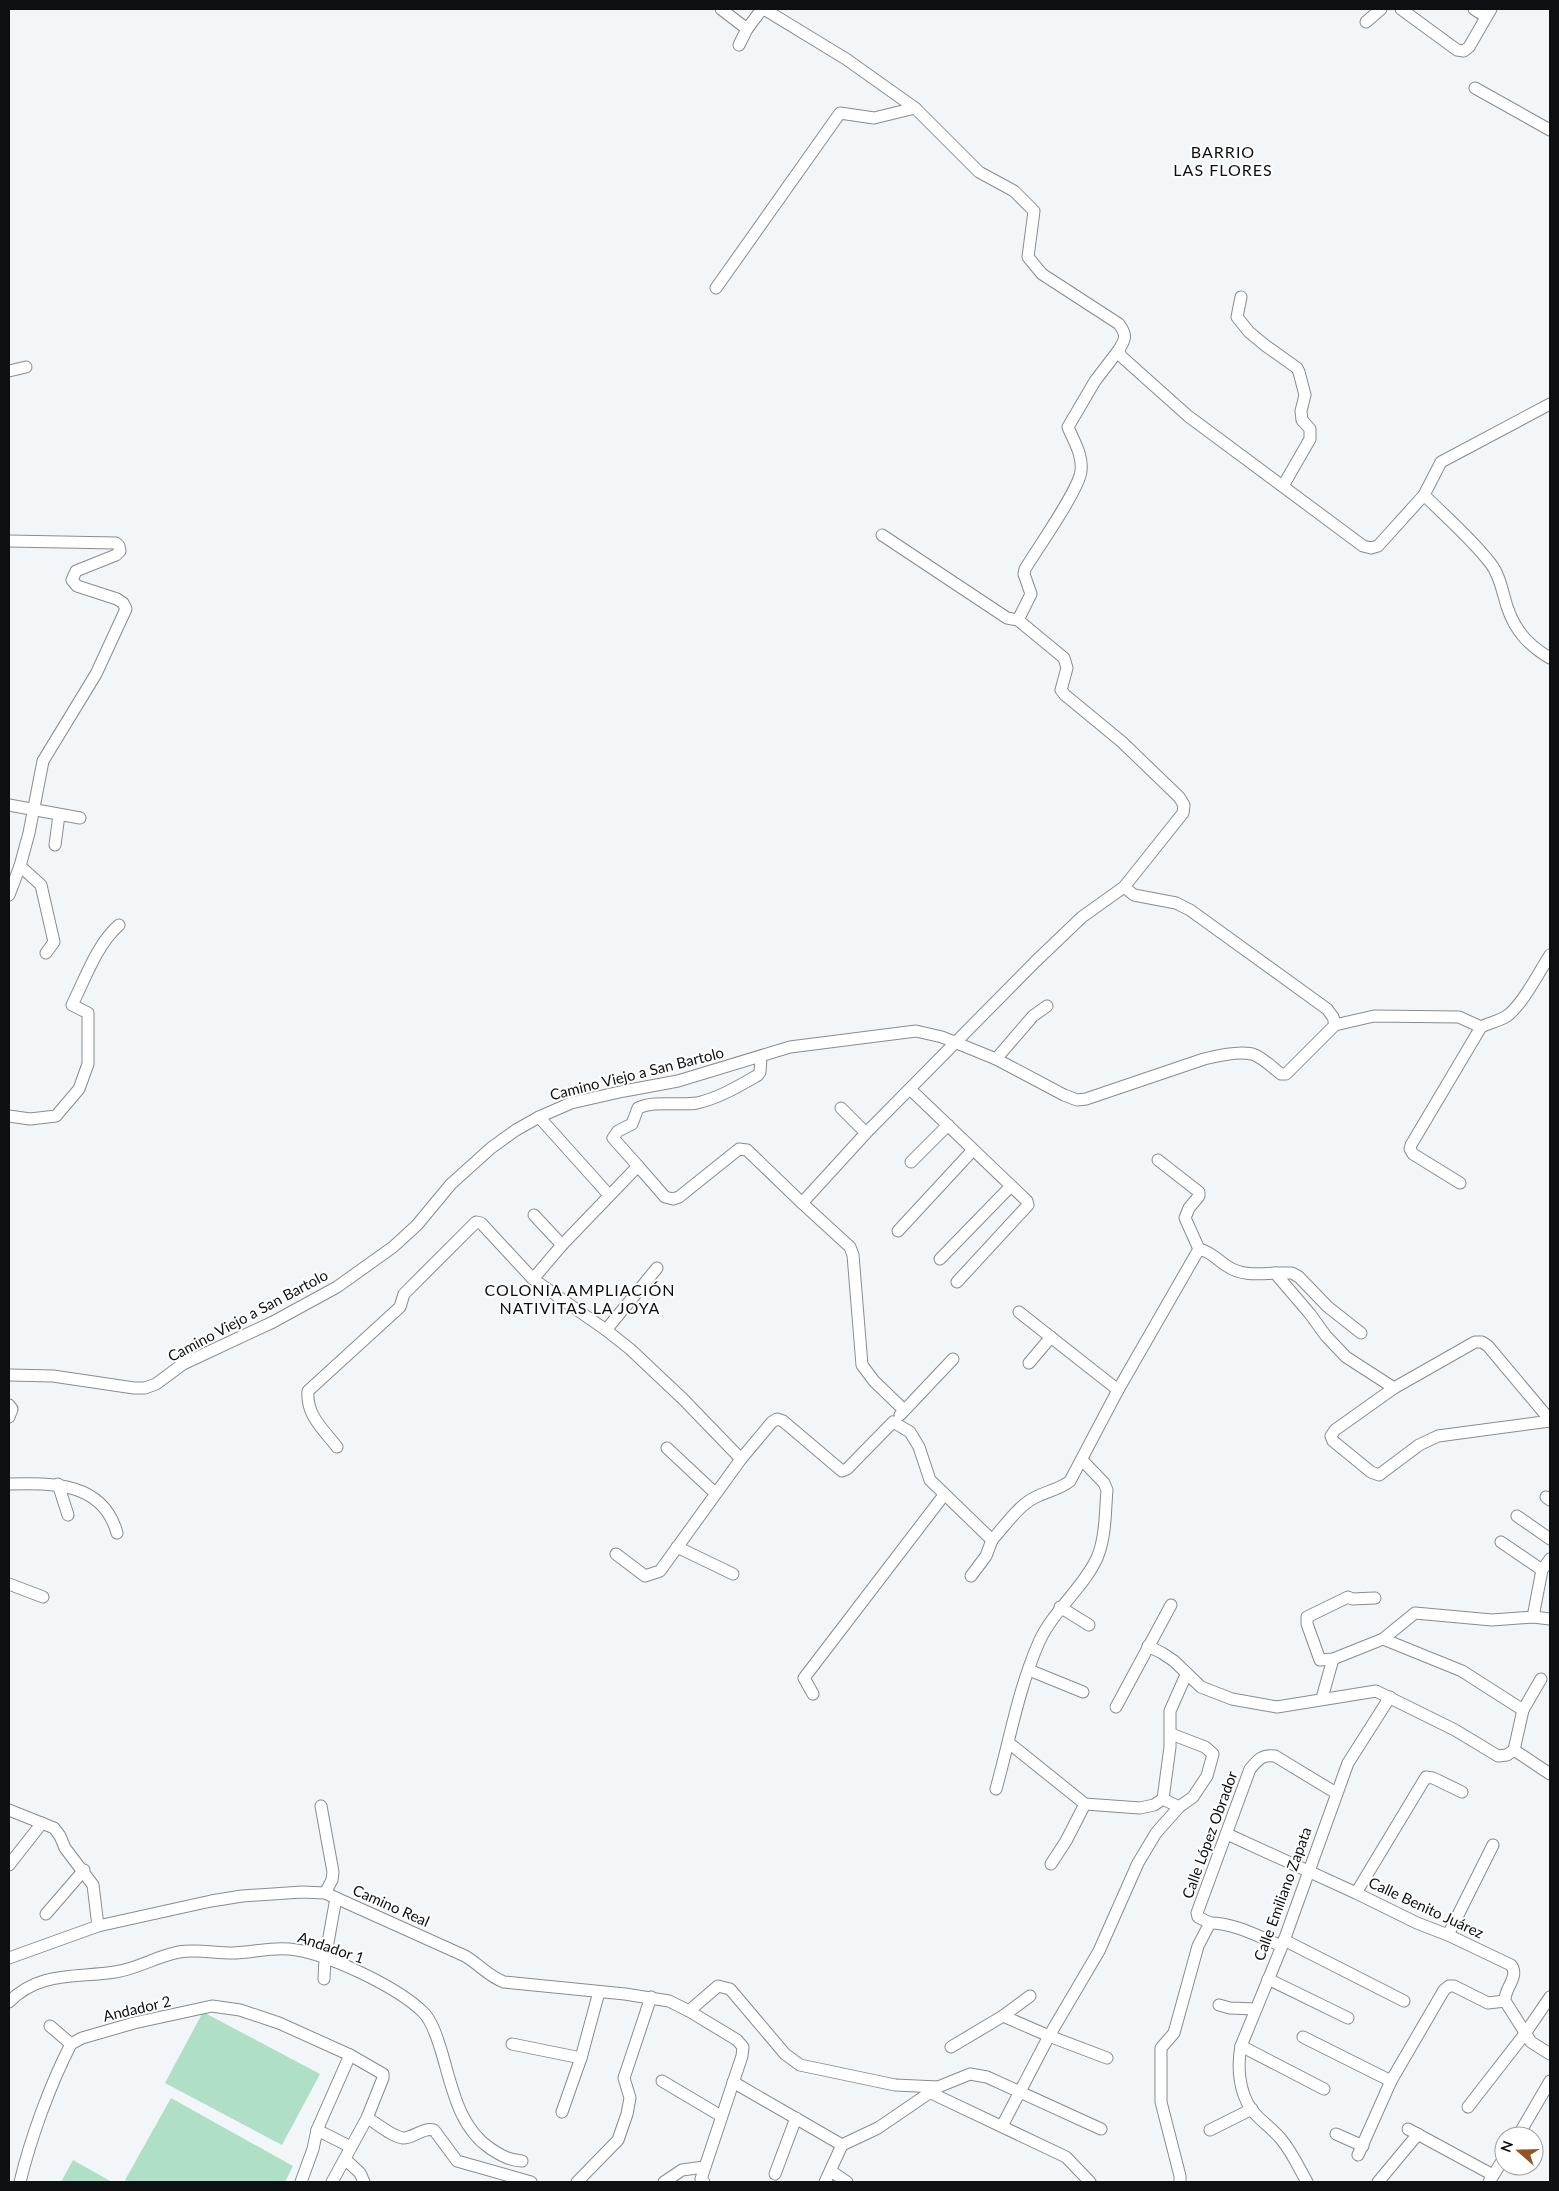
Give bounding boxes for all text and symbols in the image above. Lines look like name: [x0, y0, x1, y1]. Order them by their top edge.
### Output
district label: BARRIO LAS FLORES: [1173, 142, 1273, 179]
street label: Camino Viejo a San Bartolo: [548, 1043, 726, 1103]
street label: Camino Viejo a San Bartolo: [164, 1265, 331, 1365]
district label: COLONIA AMPLIACIÓN NATIVITAS LA JOYA: [484, 1280, 676, 1317]
street label: Calle López Obrador: [1178, 1768, 1241, 1901]
street label: Calle Emiliano Zapata: [1249, 1824, 1315, 1963]
street label: Calle Benito Juárez: [1366, 1873, 1487, 1942]
street label: Camino Real: [350, 1880, 433, 1930]
street label: Andador 1: [296, 1927, 367, 1967]
street label: Andador 2: [101, 1992, 172, 2025]
north arrow: [1494, 2126, 1544, 2176]
text: N: [1496, 2138, 1516, 2154]

